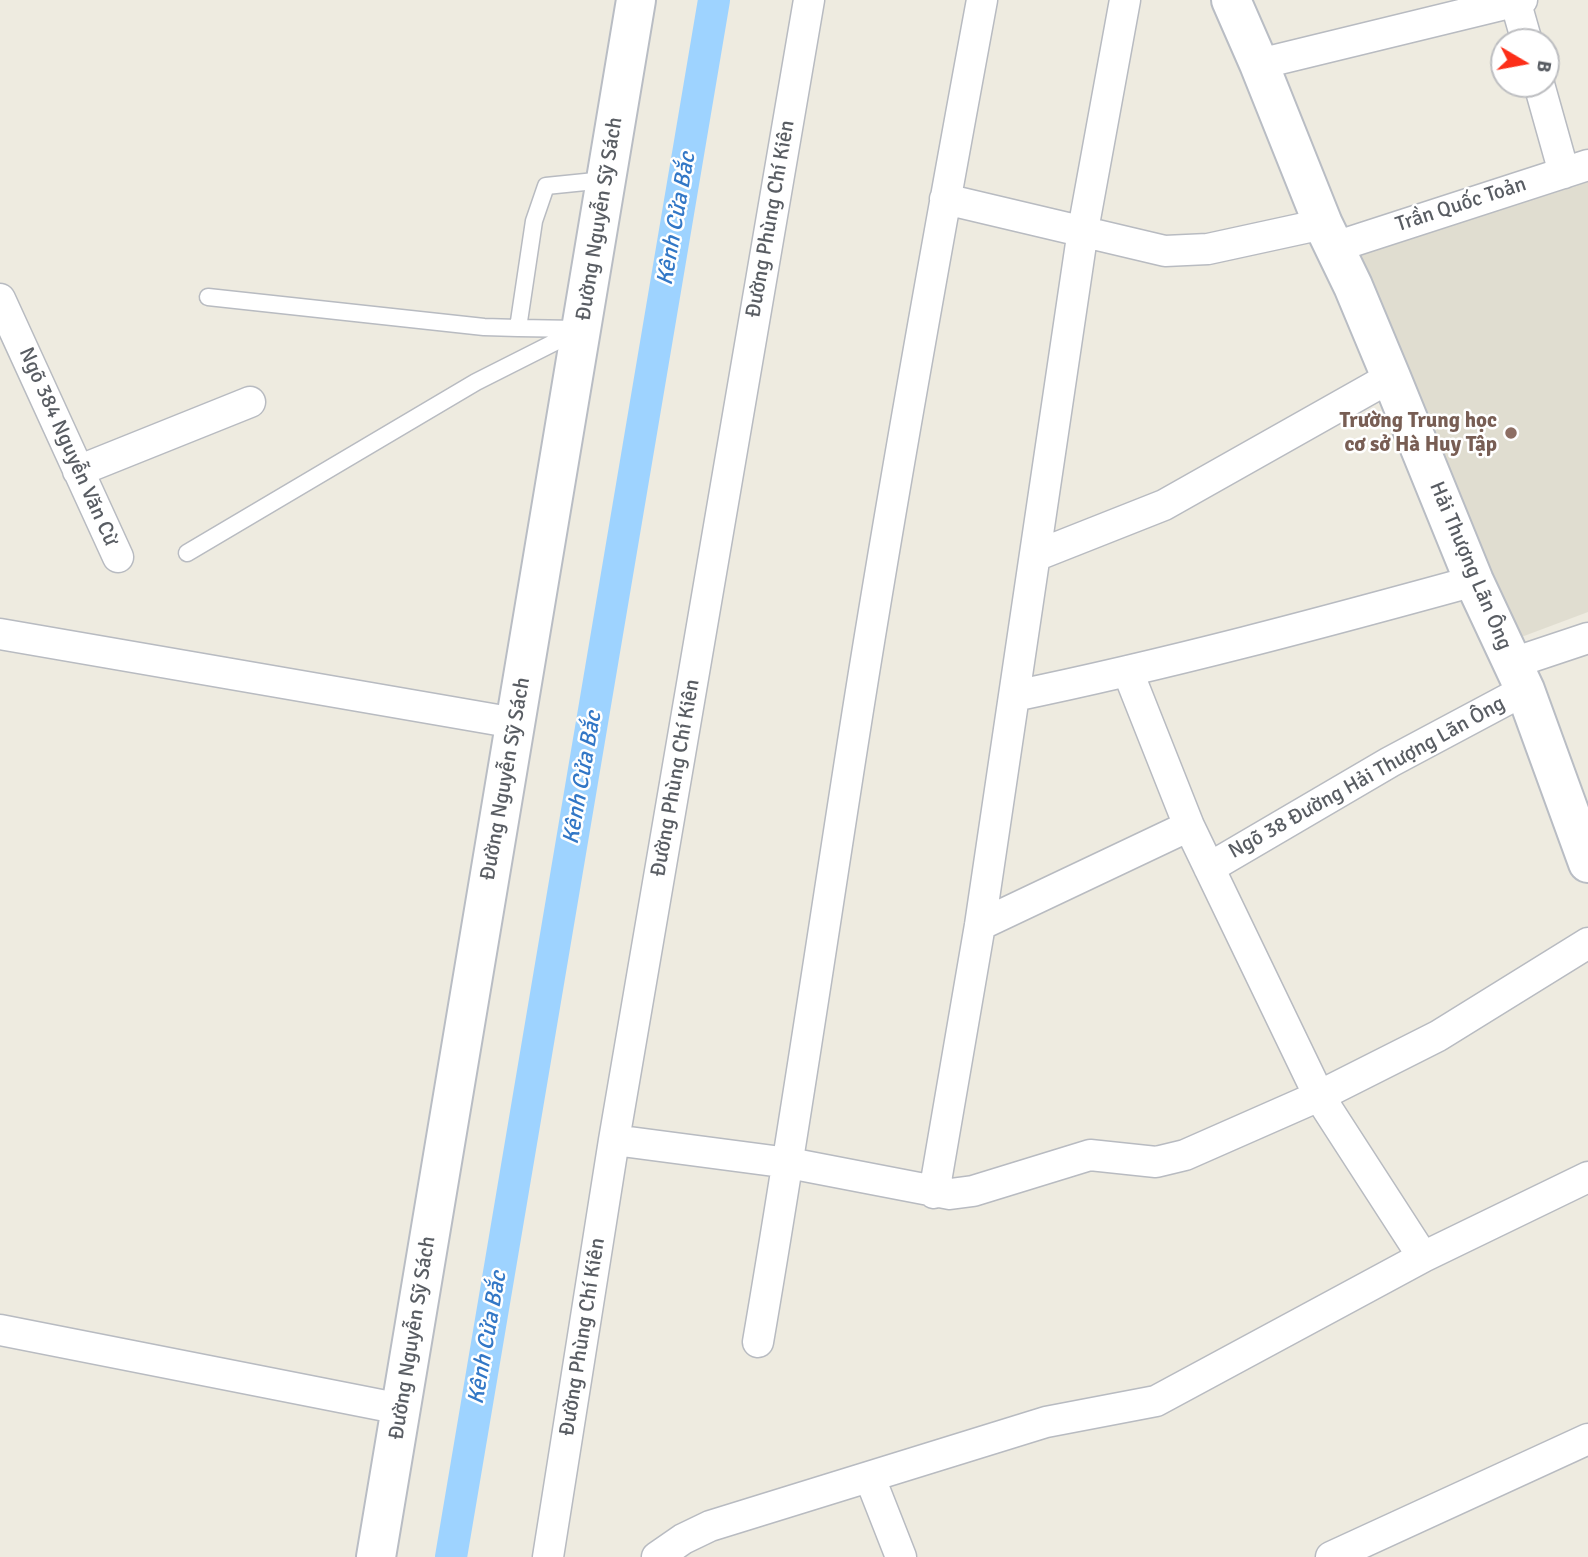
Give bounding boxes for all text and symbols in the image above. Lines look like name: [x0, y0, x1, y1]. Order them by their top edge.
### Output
north arrow: [1490, 28, 1560, 98]
text: B: [1531, 58, 1557, 74]
street label: Đường Nguyễn Sỹ Sách: [571, 115, 629, 323]
street label: Đường Phùng Chí Kiên: [741, 118, 801, 320]
water label: Kênh Cửa Bắc: [652, 150, 702, 288]
street label: Trần Quốc Toản: [1393, 172, 1529, 238]
street label: Ngõ 384 Nguyễn Văn Cừ: [13, 344, 123, 550]
place label: Trường Trung học cơ sở Hà Huy Tập: [1340, 408, 1497, 458]
marker: Trường Trung học cơ sở Hà Huy Tập: [1503, 425, 1519, 441]
street label: Hải Thượng Lãn Ông: [1423, 478, 1517, 654]
street label: Đường Nguyễn Sỹ Sách: [476, 675, 536, 883]
street label: Đường Phùng Chí Kiên: [646, 677, 706, 879]
street label: Ngõ 38 Đường Hải Thượng Lãn Ông: [1224, 691, 1510, 865]
water label: Kênh Cửa Bắc: [558, 709, 608, 847]
street label: Đường Nguyễn Sỹ Sách: [384, 1234, 442, 1442]
street label: Đường Phùng Chí Kiên: [555, 1236, 611, 1438]
water label: Kênh Cửa Bắc: [463, 1269, 513, 1407]

